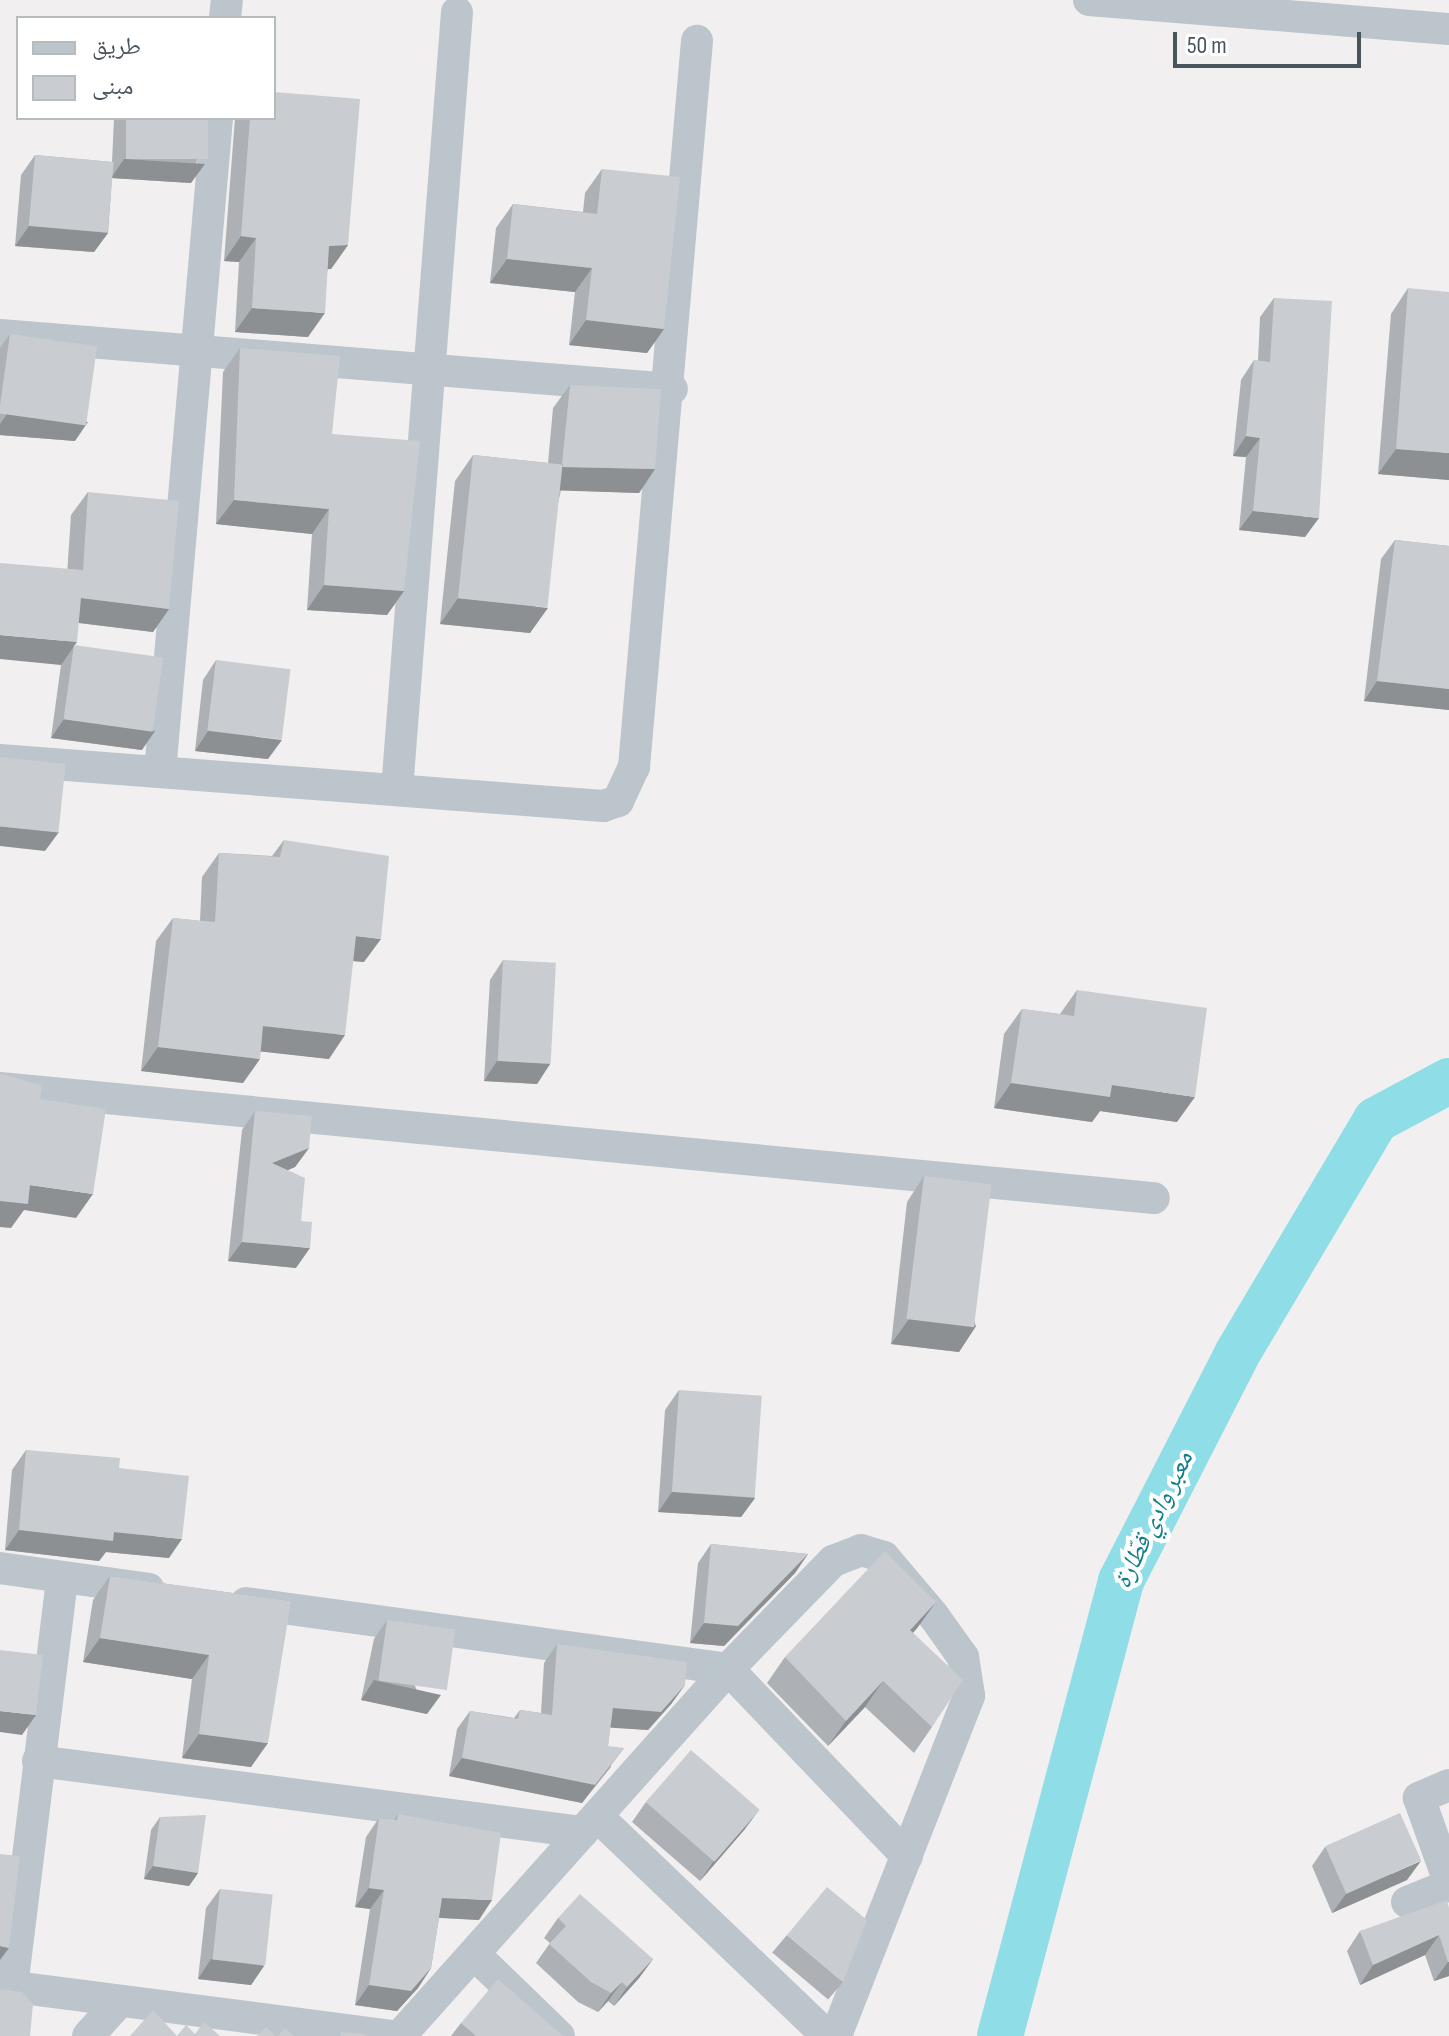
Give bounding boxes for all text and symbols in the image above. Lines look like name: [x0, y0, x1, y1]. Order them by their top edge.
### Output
legend: [16, 16, 276, 120]
scale bar: [1177, 16, 1365, 66]
text: 50 m: [1187, 31, 1227, 60]
text: طريق: [92, 32, 141, 61]
text: مبنى: [92, 72, 133, 101]
water label: معبر وادي قطّارة: [1107, 1446, 1201, 1594]

